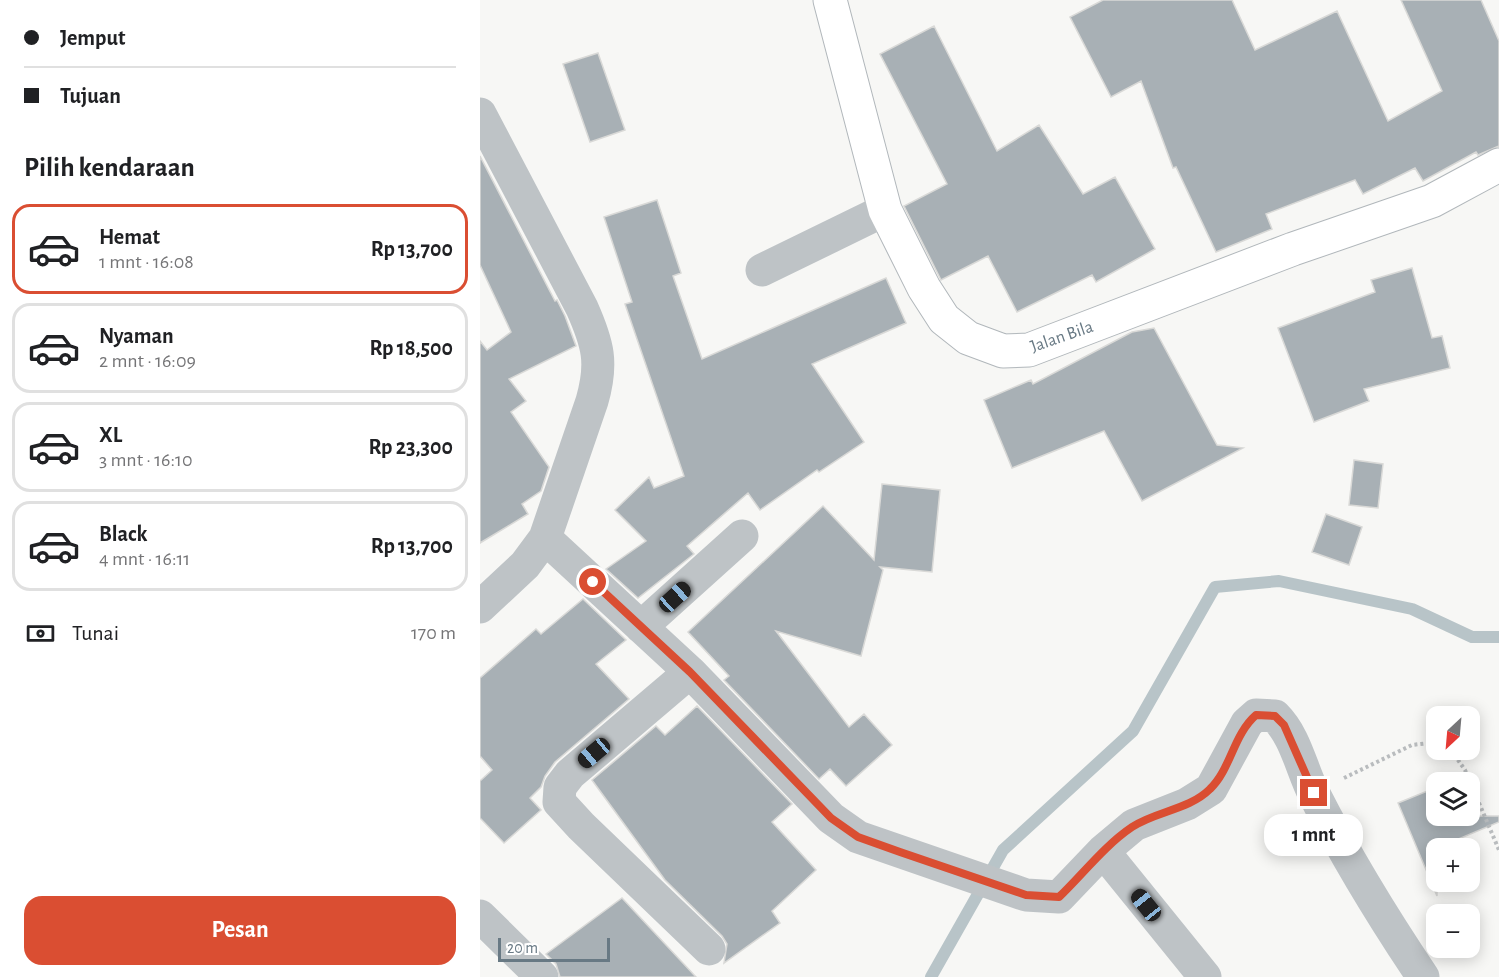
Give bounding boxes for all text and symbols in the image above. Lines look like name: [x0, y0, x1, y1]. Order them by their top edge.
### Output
text: Jemput: [60, 27, 125, 49]
text: Tujuan: [60, 85, 121, 107]
text: Pilih kendaraan: [24, 154, 195, 181]
icon: car: [27, 222, 81, 276]
text: Hemat: [99, 226, 160, 248]
text: Rp 13,700: [371, 238, 453, 260]
text: 1 mnt · 16:08: [99, 252, 194, 272]
street label: Jalan Bila: [1028, 318, 1096, 356]
icon: car: [27, 321, 81, 375]
text: Nyaman: [99, 325, 174, 347]
text: Rp 18,500: [370, 337, 453, 359]
text: 2 mnt · 16:09: [99, 351, 196, 371]
icon: car: [27, 420, 81, 474]
text: XL: [99, 424, 122, 446]
text: Rp 23,300: [368, 436, 453, 458]
text: 3 mnt · 16:10: [99, 450, 193, 470]
icon: car: [27, 519, 81, 573]
text: Black: [99, 523, 147, 545]
text: Rp 13,700: [371, 535, 453, 557]
text: 4 mnt · 16:11: [99, 549, 190, 569]
route start: [579, 568, 606, 595]
car: [656, 578, 694, 616]
icon: cash: [24, 617, 57, 650]
text: Tunai: [72, 622, 119, 644]
text: 170 m: [411, 623, 456, 643]
north arrow: [1426, 706, 1480, 760]
map controls: [1426, 706, 1480, 958]
car: [574, 735, 614, 771]
button: layers: [1426, 772, 1480, 826]
route end: [1300, 779, 1327, 806]
callout: 1 mnt: [1264, 814, 1364, 856]
text: 1 mnt: [1292, 825, 1335, 845]
button: +: [1426, 838, 1480, 892]
car: [1128, 885, 1164, 925]
button: Pesan: [24, 896, 456, 965]
button: −: [1426, 904, 1480, 958]
scale bar: [498, 935, 610, 962]
text: 20 m: [507, 940, 538, 956]

